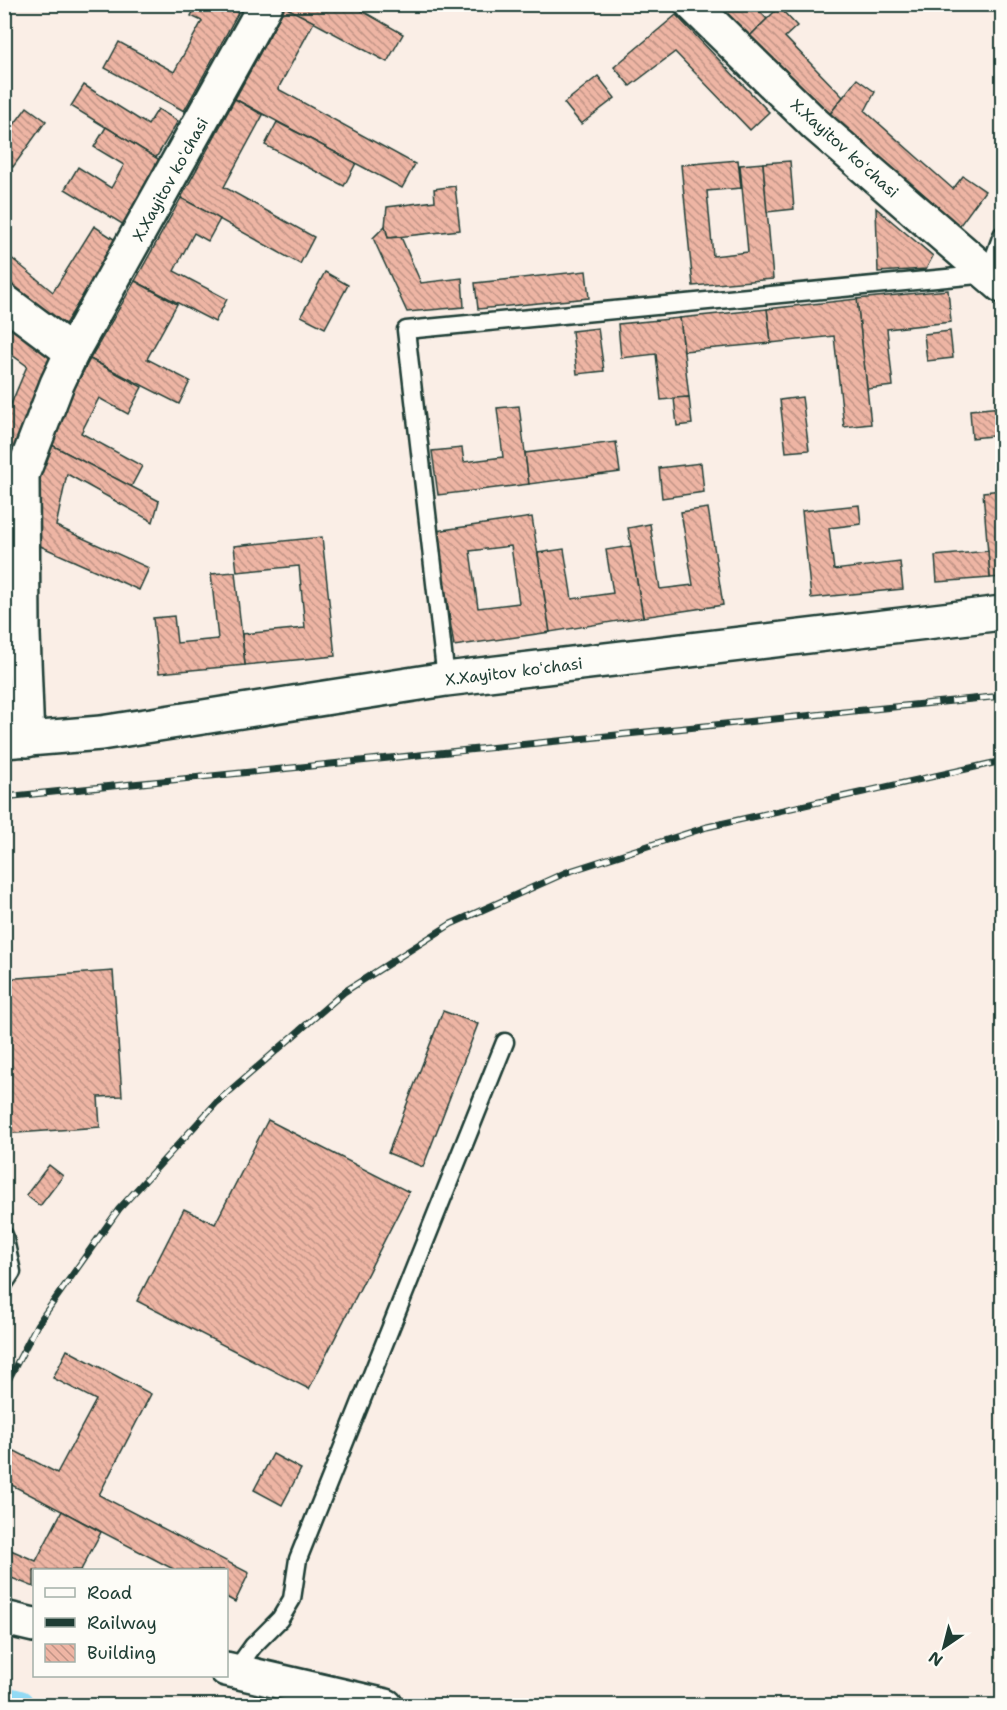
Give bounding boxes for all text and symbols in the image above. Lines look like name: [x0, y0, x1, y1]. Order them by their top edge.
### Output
street label: X.Xayitov koʻchasi: [786, 94, 903, 202]
street label: X.Xayitov koʻchasi: [128, 114, 213, 245]
street label: X.Xayitov koʻchasi: [444, 653, 584, 690]
legend: [33, 1569, 228, 1677]
text: Road: [87, 1581, 132, 1605]
text: Railway: [87, 1611, 157, 1635]
north arrow: [914, 1617, 974, 1677]
text: Building: [87, 1641, 156, 1665]
text: N: [924, 1647, 947, 1671]

